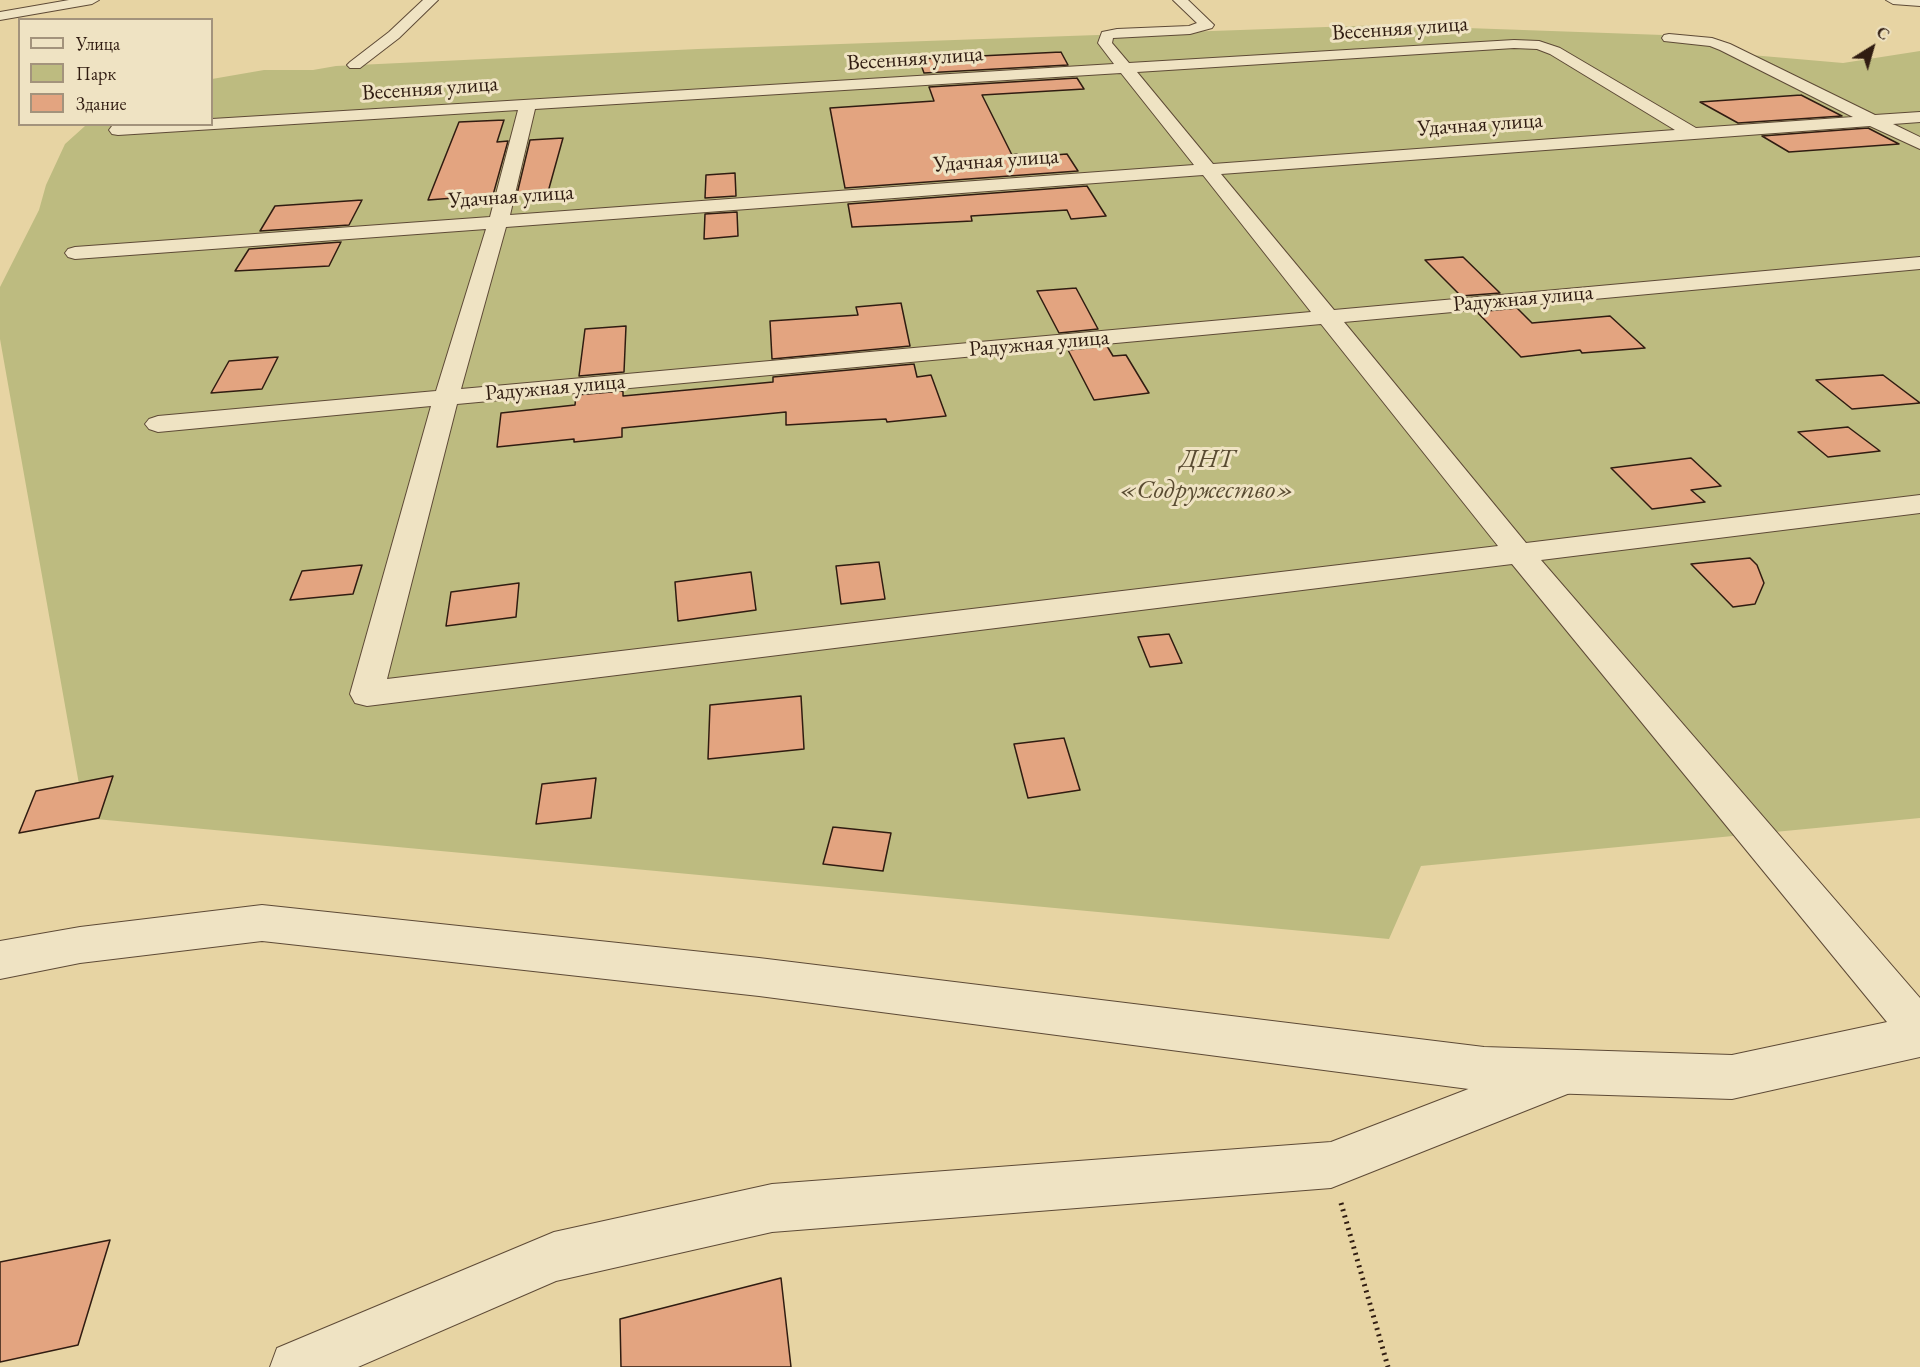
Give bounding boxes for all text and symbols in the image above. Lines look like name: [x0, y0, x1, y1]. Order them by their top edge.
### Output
street label: Весенняя улица: [1331, 11, 1469, 47]
legend: [18, 18, 213, 126]
north arrow: [1842, 18, 1902, 78]
text: С: [1872, 21, 1894, 45]
text: Улица: [76, 32, 120, 55]
street label: Весенняя улица: [846, 41, 984, 77]
text: Парк: [76, 62, 116, 85]
street label: Весенняя улица: [361, 71, 499, 107]
text: Здание: [76, 92, 126, 115]
street label: Удачная улица: [1416, 107, 1544, 143]
street label: Удачная улица: [932, 143, 1060, 179]
street label: Удачная улица: [447, 179, 575, 215]
street label: Радужная улица: [1452, 280, 1594, 318]
street label: Радужная улица: [968, 325, 1110, 363]
street label: Радужная улица: [484, 369, 626, 407]
park label: ДНТ «Содружество»: [1120, 444, 1294, 507]

